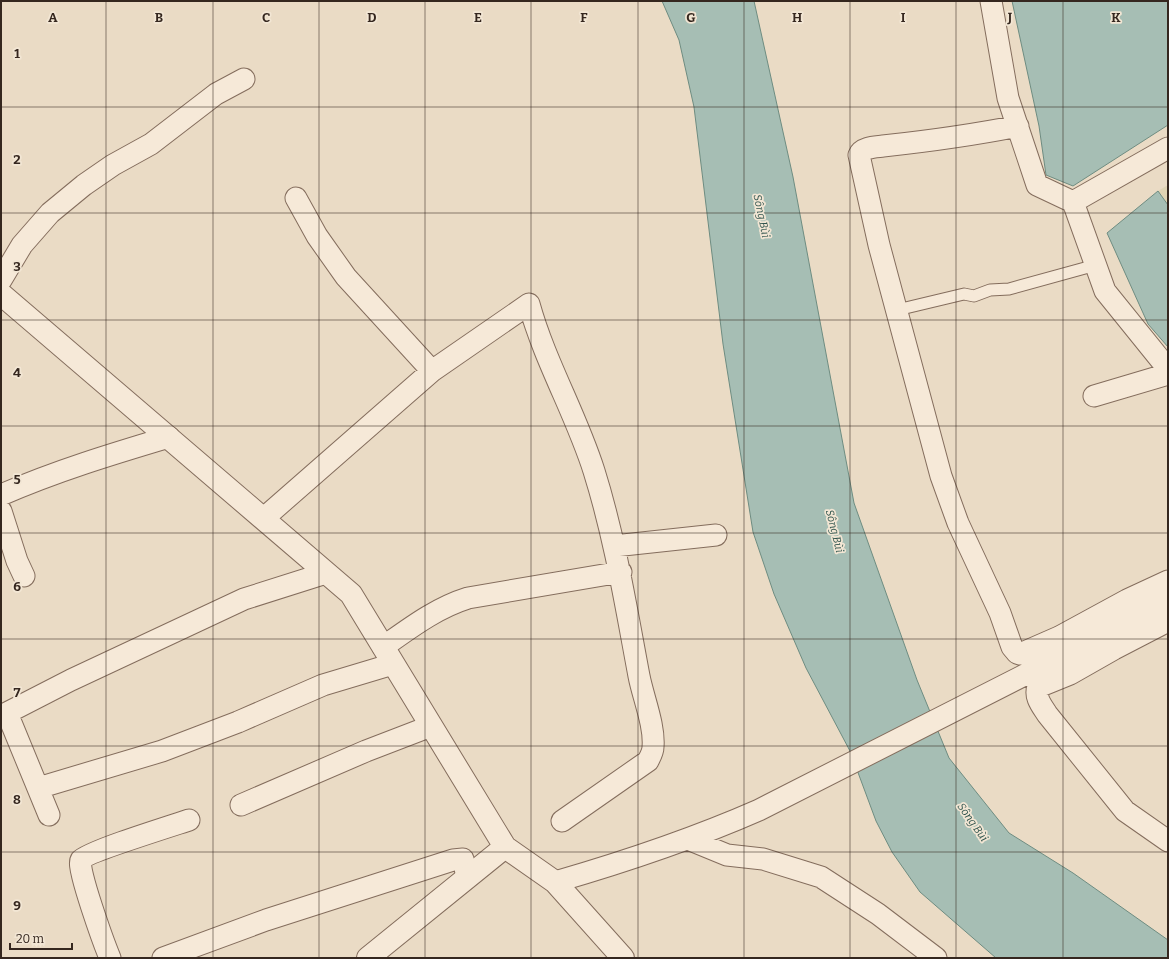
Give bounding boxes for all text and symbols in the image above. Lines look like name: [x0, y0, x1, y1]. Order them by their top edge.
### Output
text: A: [48, 10, 58, 25]
text: B: [155, 10, 163, 25]
text: C: [262, 10, 270, 25]
text: D: [367, 10, 377, 25]
text: E: [474, 10, 482, 25]
text: F: [580, 10, 588, 25]
text: G: [686, 10, 696, 25]
text: H: [792, 10, 802, 25]
text: I: [901, 10, 906, 25]
text: J: [1007, 10, 1013, 25]
text: K: [1111, 10, 1121, 25]
text: 1: [14, 46, 20, 61]
text: 2: [13, 152, 21, 167]
water label: Sông Bùi: [751, 193, 772, 239]
text: 3: [13, 259, 21, 274]
text: 4: [13, 365, 21, 380]
text: 5: [13, 472, 21, 487]
water label: Sông Bùi: [823, 508, 846, 554]
text: 6: [13, 579, 21, 594]
text: 7: [14, 685, 21, 700]
text: 8: [13, 792, 21, 807]
water label: Sông Bùi: [955, 801, 991, 844]
text: 9: [13, 898, 21, 913]
scale bar: [10, 925, 72, 951]
text: 20 m: [16, 932, 45, 946]

